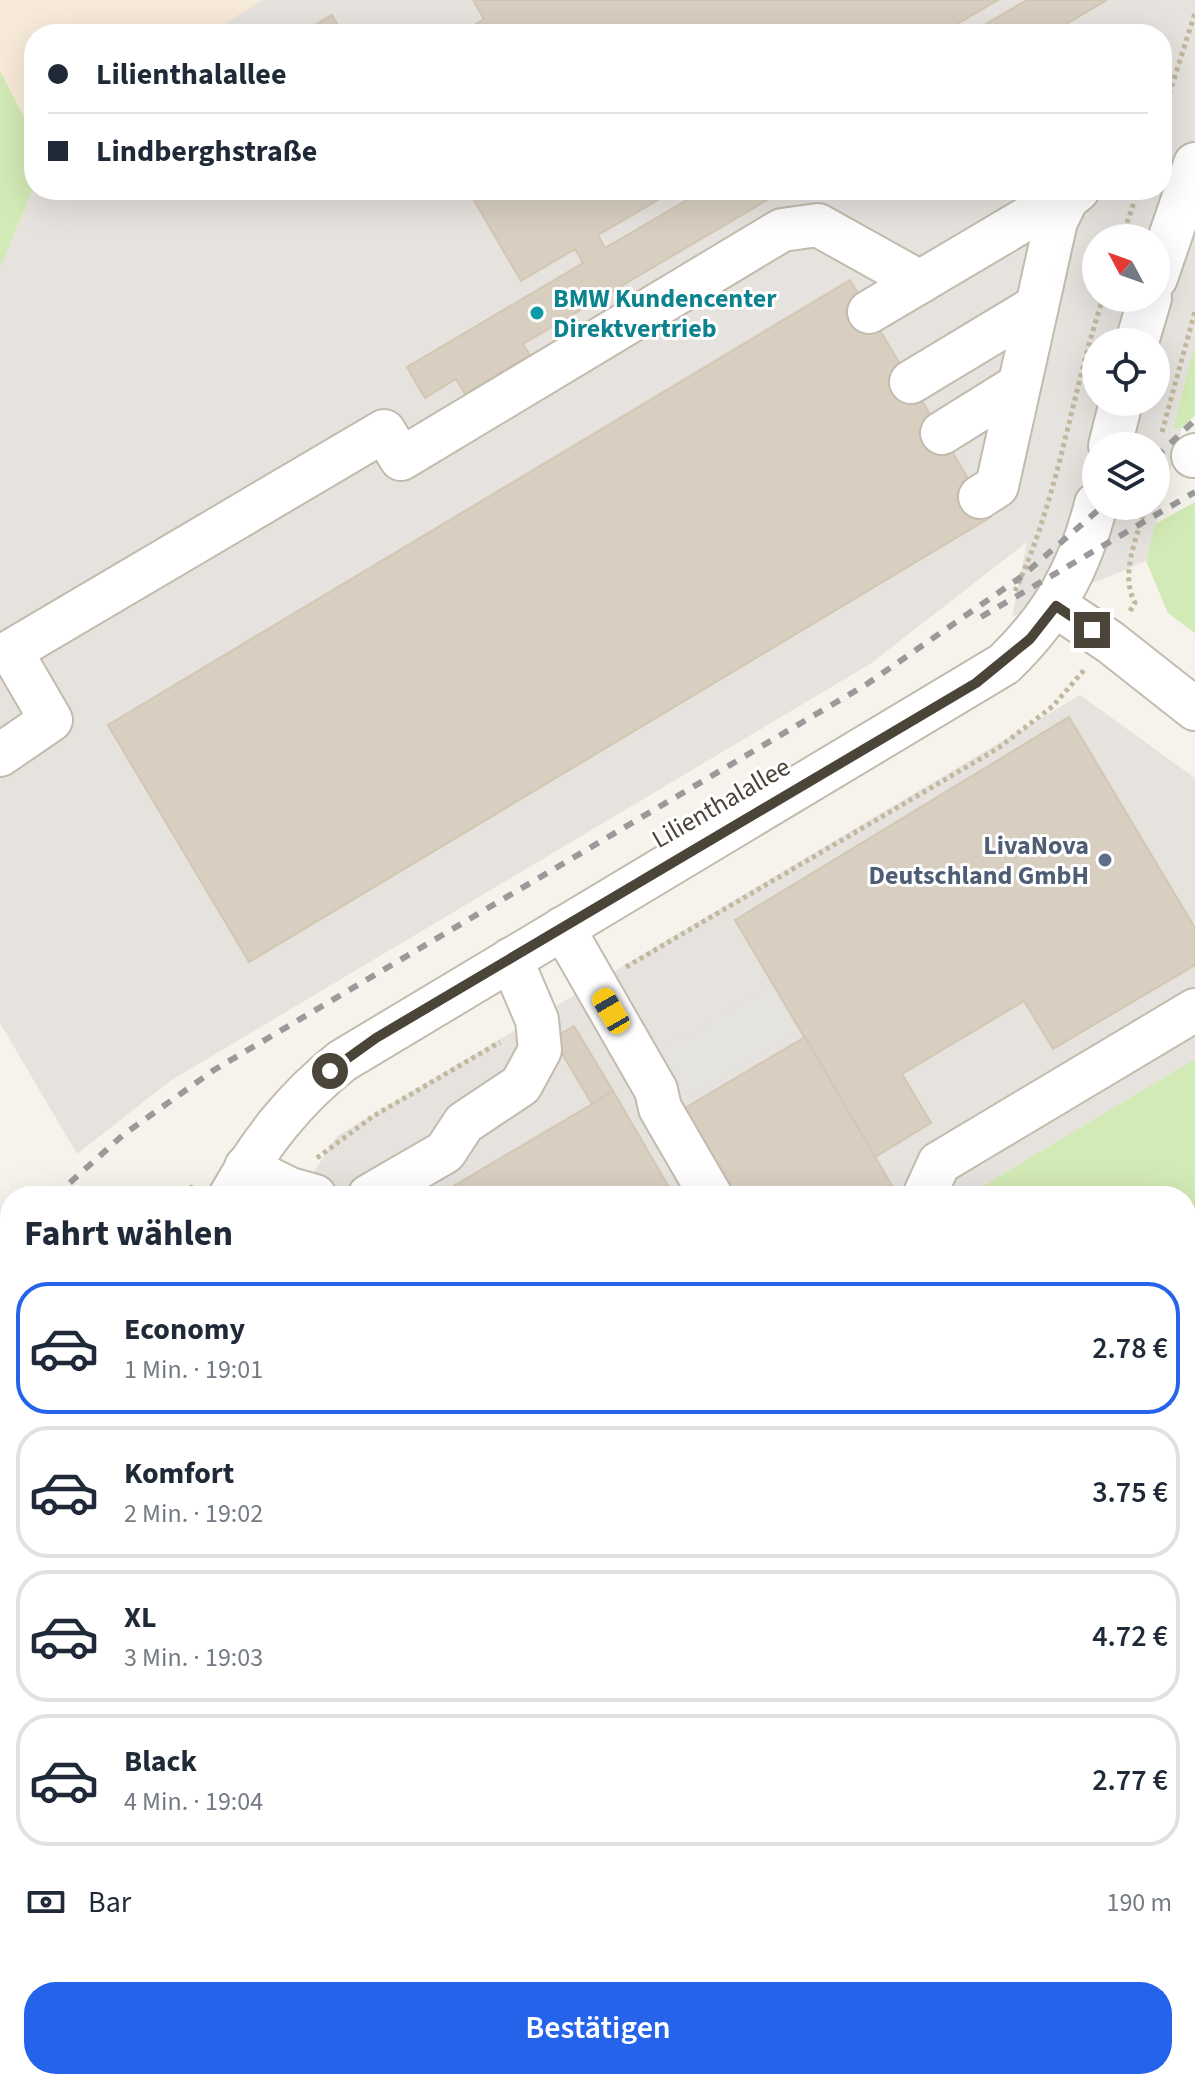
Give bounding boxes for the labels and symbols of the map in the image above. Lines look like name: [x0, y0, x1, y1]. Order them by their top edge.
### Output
north arrow: [1082, 224, 1170, 312]
place label: BMW Kundencenter Direktvertrieb: [553, 280, 777, 347]
marker: BMW Kundencenter Direktvertrieb: [528, 304, 546, 322]
route end: [1074, 612, 1110, 648]
street label: Lilienthalallee: [645, 748, 797, 858]
place label: LivaNova Deutschland GmbH: [869, 827, 1089, 894]
marker: LivaNova Deutschland GmbH: [1096, 851, 1114, 869]
car: [589, 984, 633, 1038]
route start: [312, 1053, 348, 1089]

